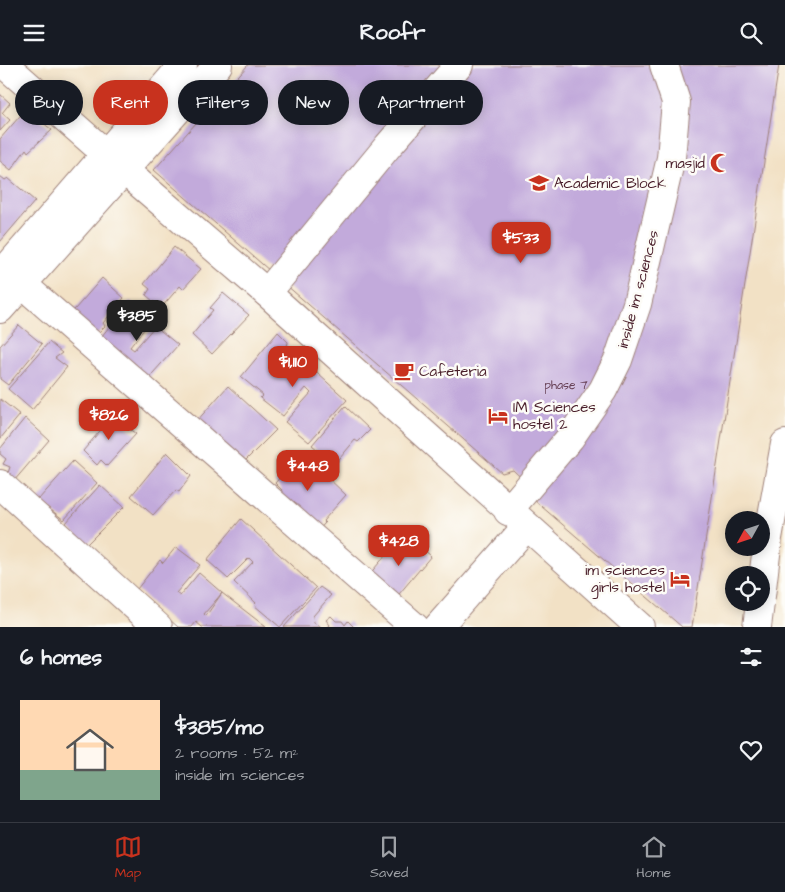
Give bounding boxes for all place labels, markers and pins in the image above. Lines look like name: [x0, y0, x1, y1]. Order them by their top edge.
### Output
mosque icon: masjid: [709, 152, 731, 174]
place label: masjid: [666, 153, 705, 174]
school or university icon: Academic Block: [528, 172, 550, 194]
place label: Academic Block: [554, 173, 666, 194]
pin: $533: [491, 221, 551, 264]
pin: $385: [107, 299, 167, 342]
pin: $1,110: [252, 345, 334, 388]
cafe icon: Cafeteria: [393, 360, 415, 382]
place label: Cafeteria: [419, 361, 487, 382]
place label: IM Sciences hostel 2: [513, 397, 596, 435]
pin: $826: [79, 399, 139, 441]
hotel icon: IM Sciences hostel 2: [487, 405, 509, 427]
pin: $448: [278, 449, 338, 492]
pin: $428: [369, 525, 429, 567]
place label: im sciences girls hostel: [585, 560, 665, 599]
hotel icon: im sciences girls hostel: [669, 568, 691, 590]

